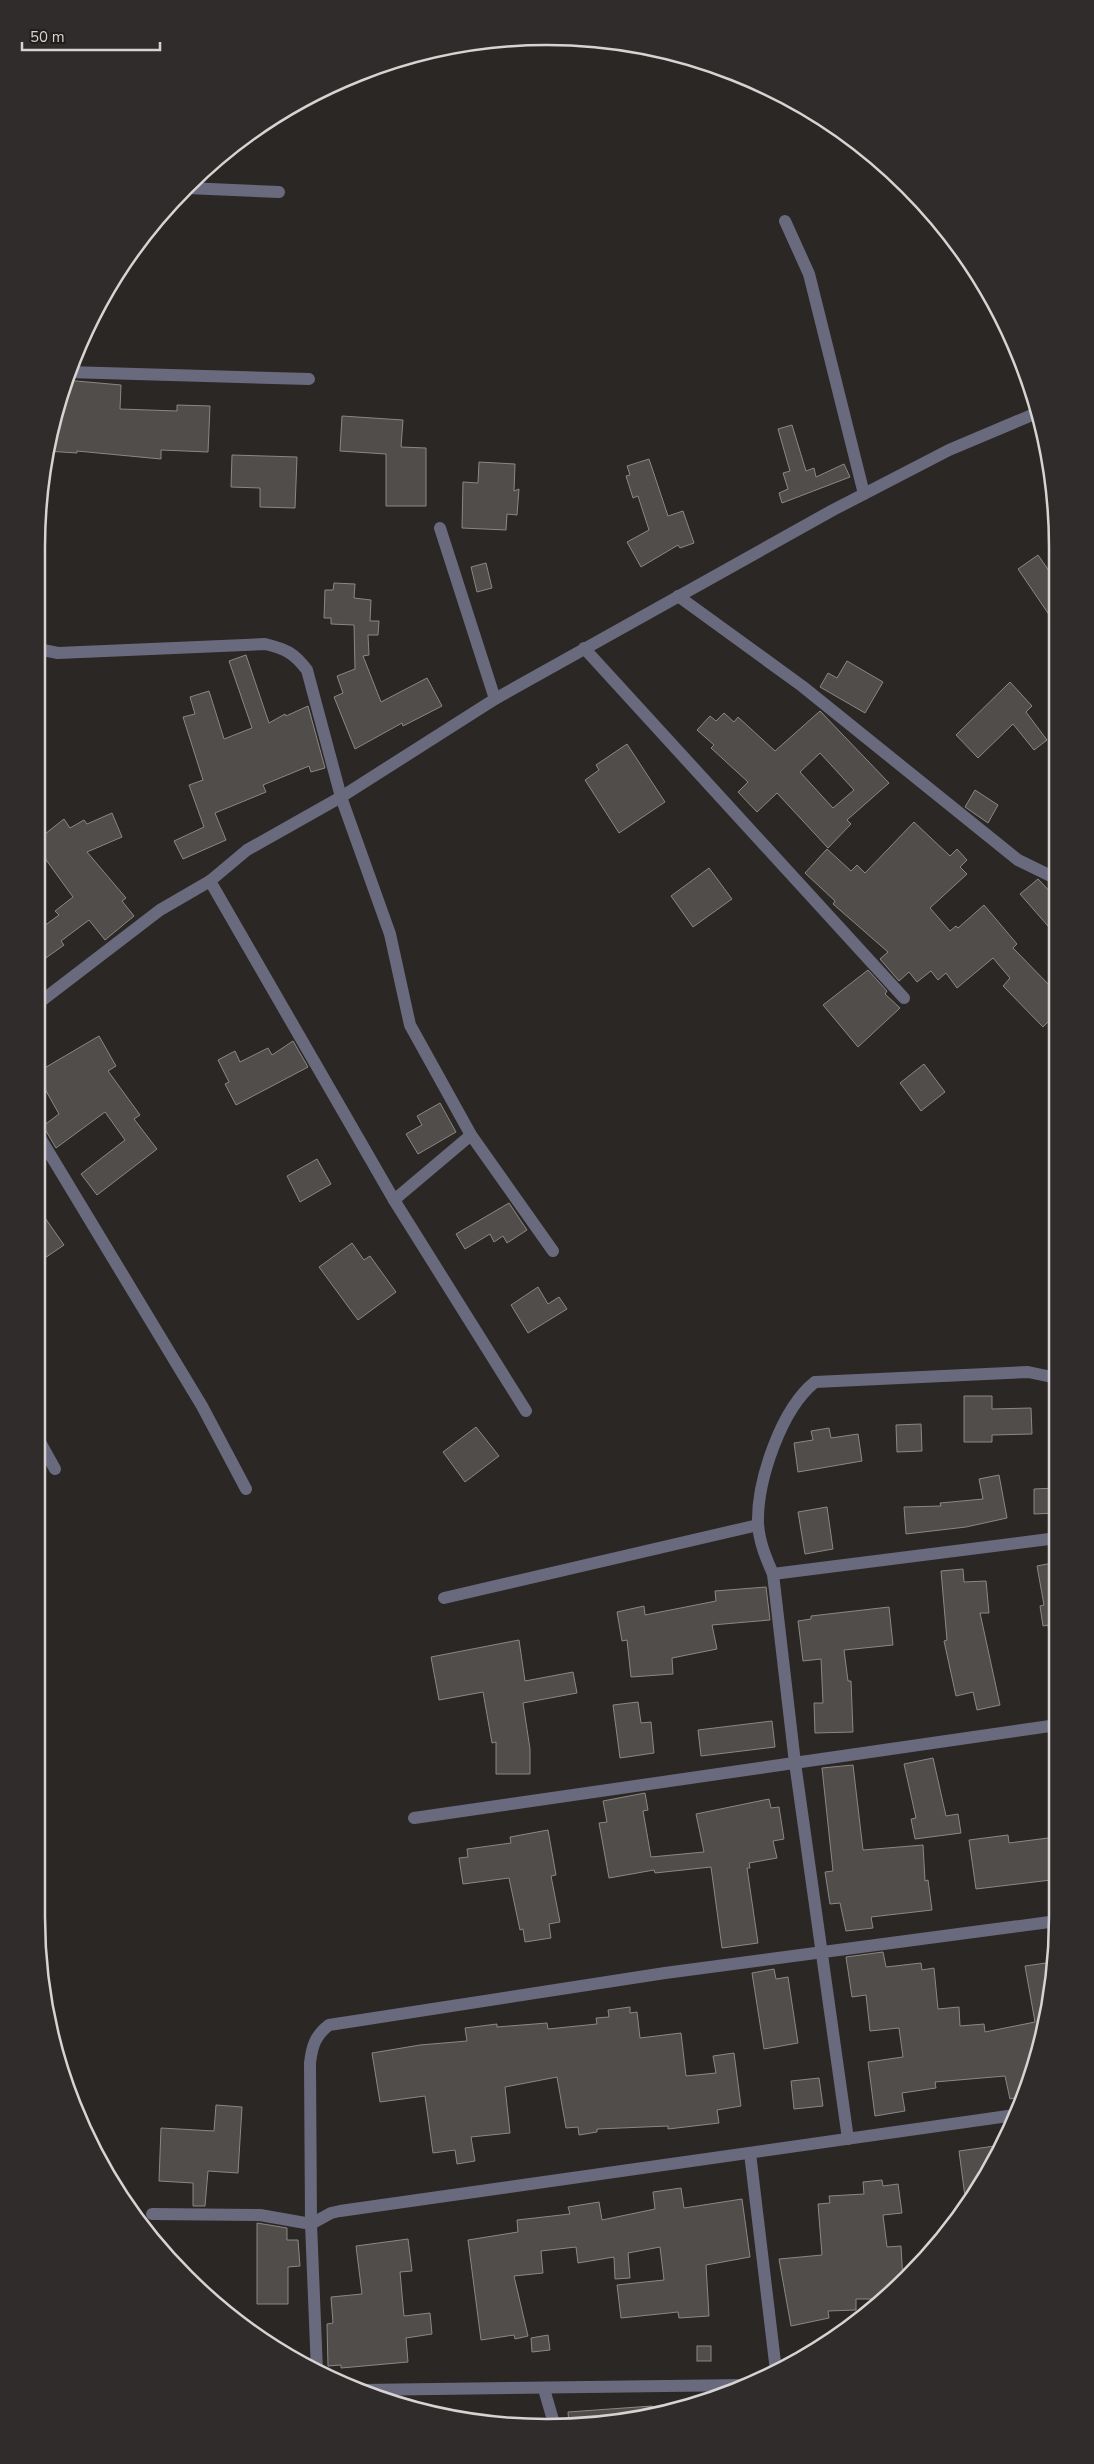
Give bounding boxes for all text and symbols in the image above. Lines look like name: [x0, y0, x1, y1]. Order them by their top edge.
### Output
scale bar: [22, 20, 160, 52]
text: 50 m: [30, 27, 65, 47]

